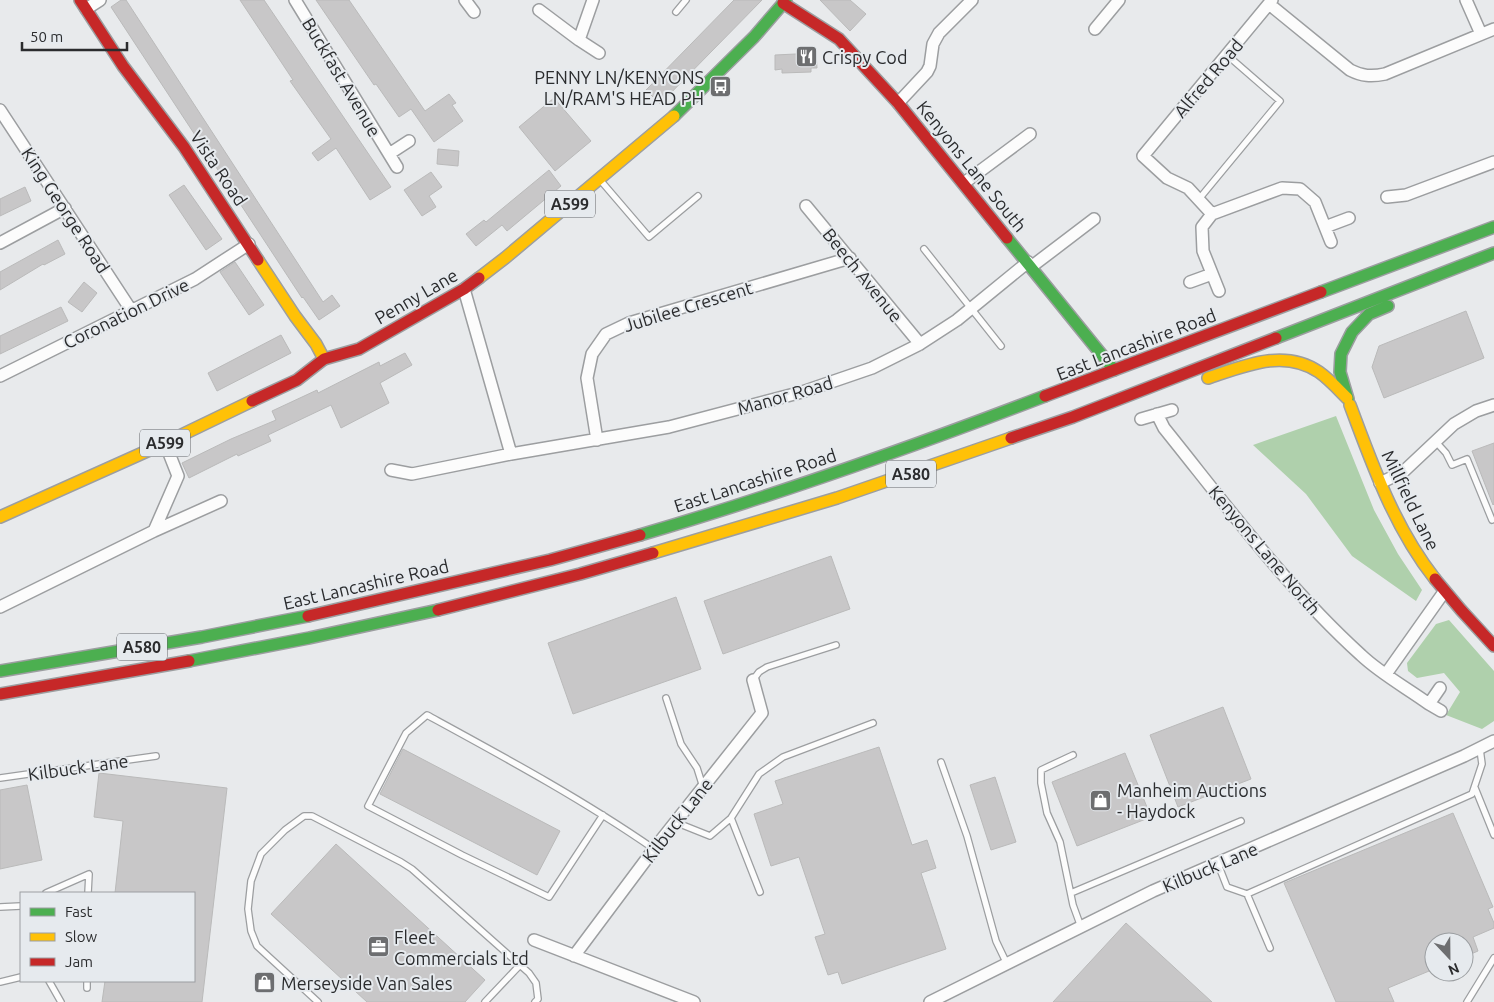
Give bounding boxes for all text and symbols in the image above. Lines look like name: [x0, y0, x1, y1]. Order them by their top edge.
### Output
street label: Buckfast Avenue: [299, 14, 385, 140]
scale bar: [22, 20, 128, 52]
text: 50 m: [30, 28, 63, 45]
street label: Alfred Road: [1169, 35, 1247, 121]
restaurant icon: Crispy Cod: [794, 45, 818, 69]
place label: Crispy Cod: [822, 47, 907, 67]
place label: PENNY LN/KENYONS LN/RAM'S HEAD PH: [534, 67, 704, 108]
bus stop icon: PENNY LN/KENYONS LN/RAM'S HEAD PH: [708, 75, 732, 99]
street label: Kenyons Lane South: [913, 97, 1031, 235]
street label: Vista Road: [187, 127, 251, 209]
street label: King George Road: [18, 144, 114, 276]
road number: A599: [545, 190, 595, 218]
street label: Beech Avenue: [819, 224, 907, 326]
street label: Penny Lane: [371, 264, 461, 328]
street label: Coronation Drive: [60, 274, 192, 352]
street label: Jubilee Crescent: [621, 277, 755, 335]
street label: East Lancashire Road: [1053, 304, 1219, 384]
street label: Manor Road: [735, 372, 835, 418]
road number: A599: [140, 429, 190, 456]
street label: East Lancashire Road: [671, 444, 839, 516]
street label: Millfield Lane: [1378, 447, 1444, 553]
road number: A580: [886, 460, 936, 488]
street label: Kenyons Lane North: [1205, 481, 1325, 619]
street label: East Lancashire Road: [281, 555, 451, 613]
road number: A580: [117, 634, 167, 660]
street label: Kilbuck Lane: [26, 750, 130, 784]
street label: Kilbuck Lane: [638, 774, 716, 866]
place label: Manheim Auctions - Haydock: [1117, 780, 1267, 821]
shop icon: Manheim Auctions - Haydock: [1089, 788, 1113, 812]
street label: Kilbuck Lane: [1159, 838, 1261, 896]
legend: [20, 892, 195, 982]
text: Fast: [65, 903, 93, 920]
place label: Fleet Commercials Ltd: [394, 927, 529, 968]
text: Slow: [65, 928, 98, 945]
north arrow: [1424, 932, 1474, 982]
office icon: Fleet Commercials Ltd: [366, 935, 390, 959]
text: Jam: [65, 953, 93, 970]
text: N: [1446, 960, 1462, 978]
shop icon: Merseyside Van Sales: [253, 971, 277, 995]
place label: Merseyside Van Sales: [281, 973, 453, 993]

